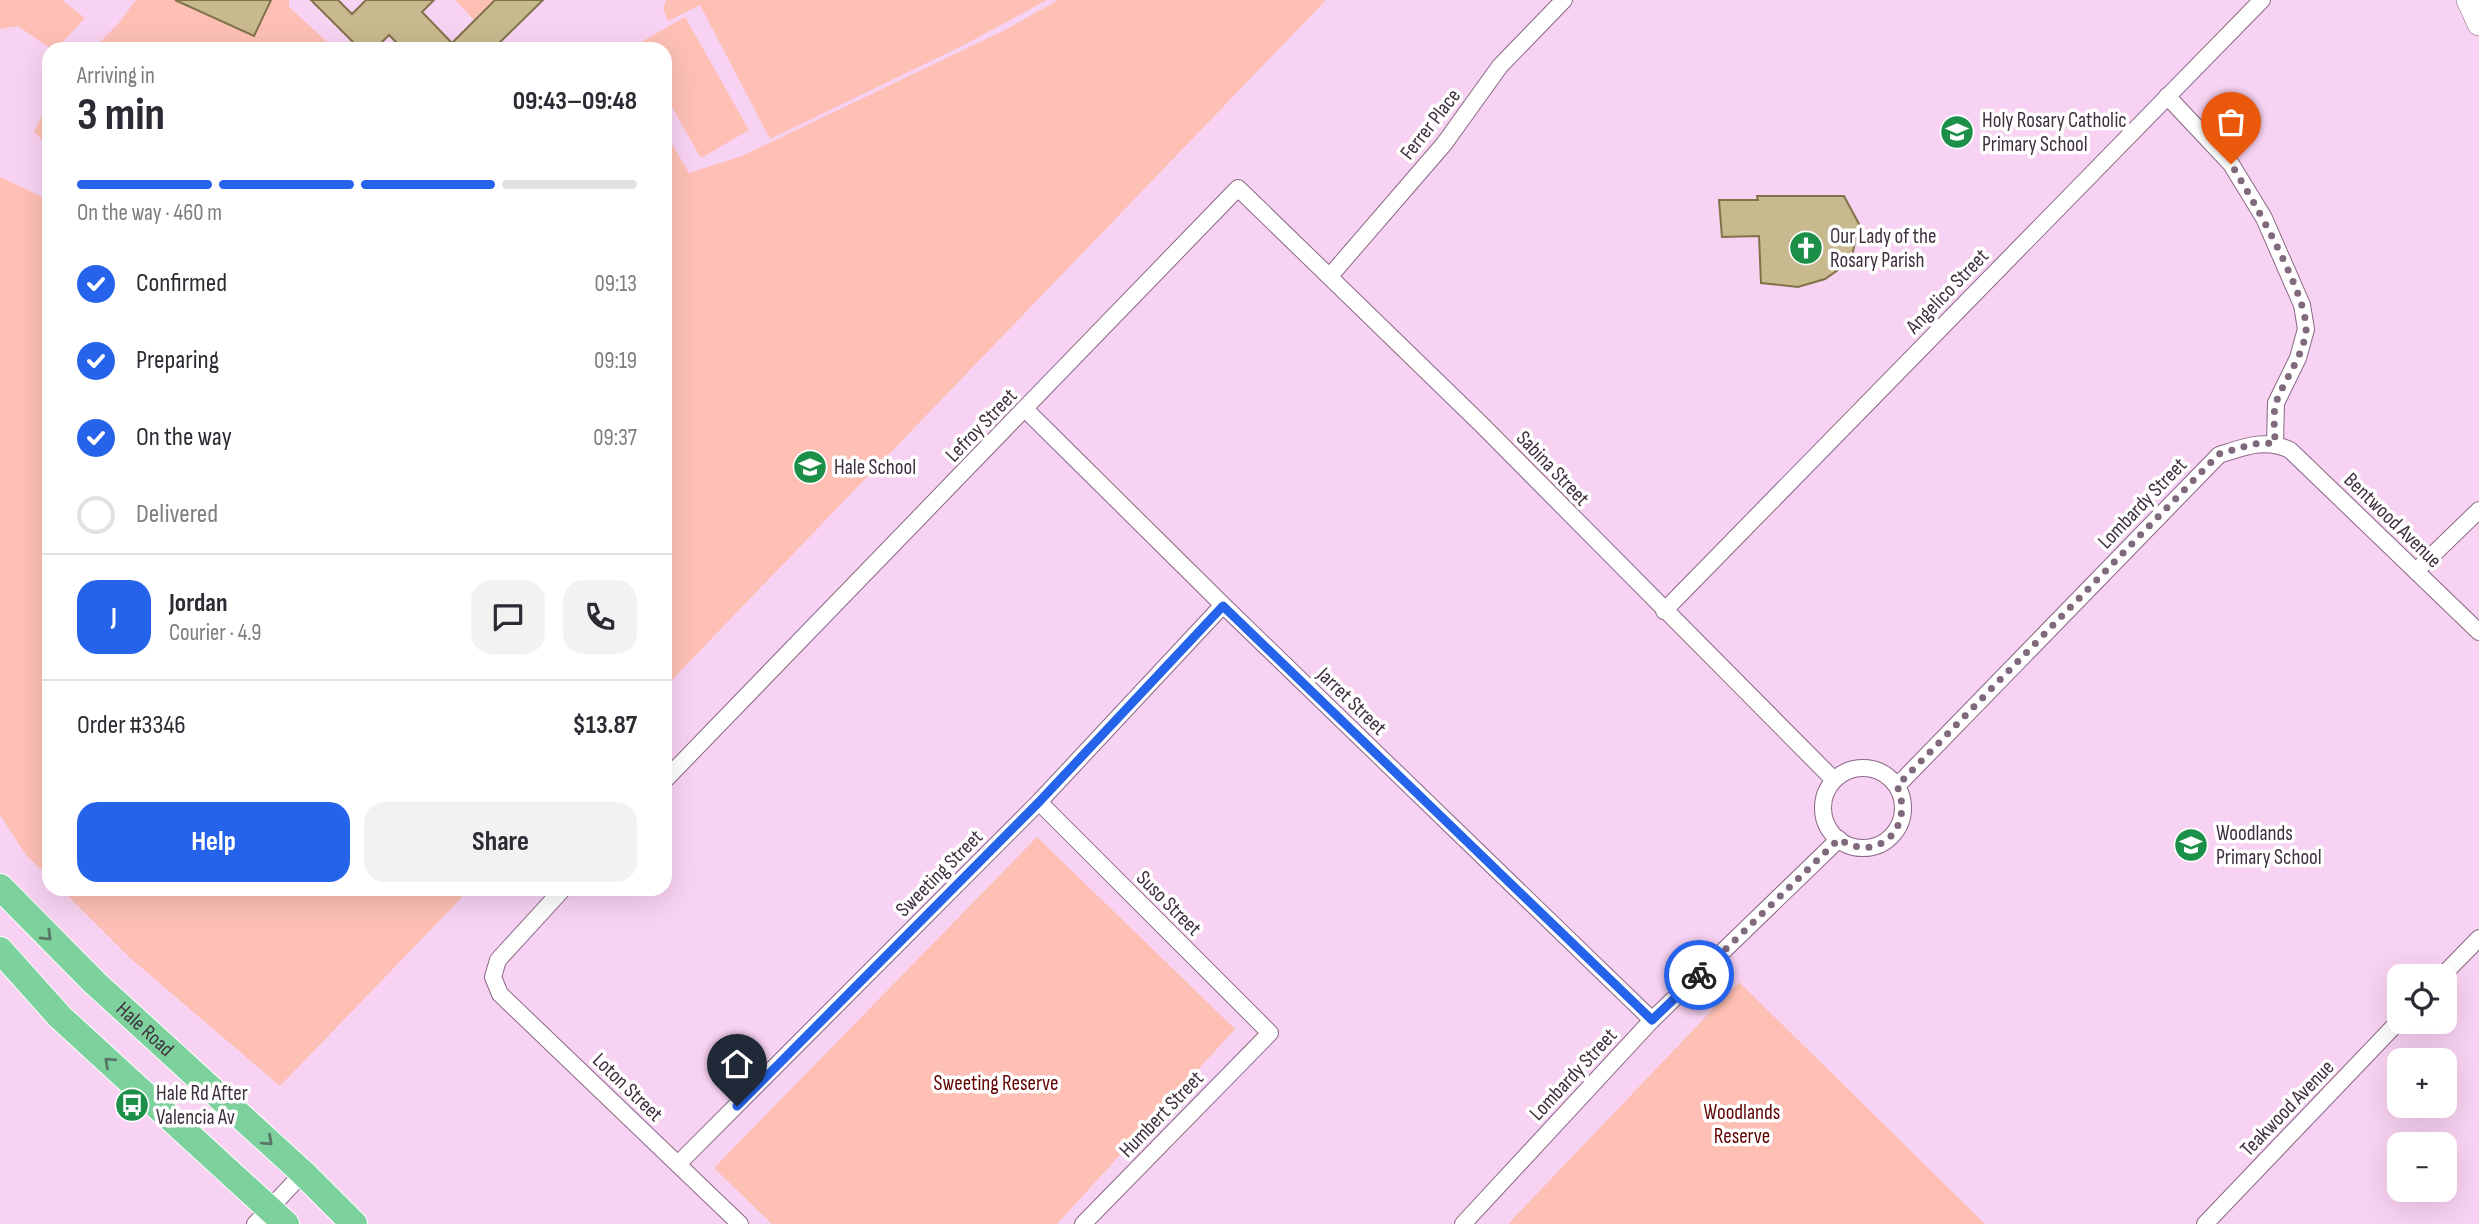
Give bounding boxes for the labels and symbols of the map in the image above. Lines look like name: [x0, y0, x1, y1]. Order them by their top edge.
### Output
street label: Ferrer Place: [1395, 84, 1466, 165]
pin: [2201, 92, 2261, 164]
place label: Holy Rosary Catholic Primary School: [1982, 108, 2127, 157]
school or university icon: Holy Rosary Catholic Primary School: [1938, 113, 1976, 151]
place label: Our Lady of the Rosary Parish: [1830, 224, 1936, 273]
church icon: Our Lady of the Rosary Parish: [1787, 229, 1825, 267]
street label: Angelico Street: [1900, 244, 1994, 340]
street label: Lefroy Street: [940, 384, 1022, 467]
street label: Sabina Street: [1511, 426, 1594, 511]
school or university icon: Hale School: [791, 448, 829, 486]
street label: Lombardy Street: [2093, 453, 2192, 554]
place label: Hale School: [834, 455, 916, 480]
street label: Bentwood Avenue: [2339, 468, 2447, 573]
street label: Jarret Street: [1311, 662, 1391, 740]
place label: Woodlands Primary School: [2216, 821, 2322, 870]
street label: Sweeting Street: [891, 825, 988, 922]
school or university icon: Woodlands Primary School: [2172, 826, 2210, 864]
street label: Suso Street: [1131, 866, 1206, 941]
one-way arrow: [39, 928, 52, 941]
courier: [1664, 940, 1734, 1010]
street label: Hale Road: [111, 997, 179, 1062]
street label: Lombardy Street: [1524, 1023, 1622, 1126]
pin: [707, 1034, 767, 1106]
street label: Loton Street: [587, 1048, 668, 1127]
street label: Teakwood Avenue: [2235, 1055, 2340, 1162]
one-way arrow: [105, 1057, 118, 1070]
street label: Humbert Street: [1114, 1066, 1209, 1163]
park label: Sweeting Reserve: [934, 1071, 1059, 1096]
place label: Hale Rd After Valencia Av: [156, 1081, 248, 1130]
bus stop icon: Hale Rd After Valencia Av: [113, 1086, 151, 1124]
park label: Woodlands Reserve: [1704, 1100, 1780, 1149]
one-way arrow: [260, 1133, 273, 1145]

